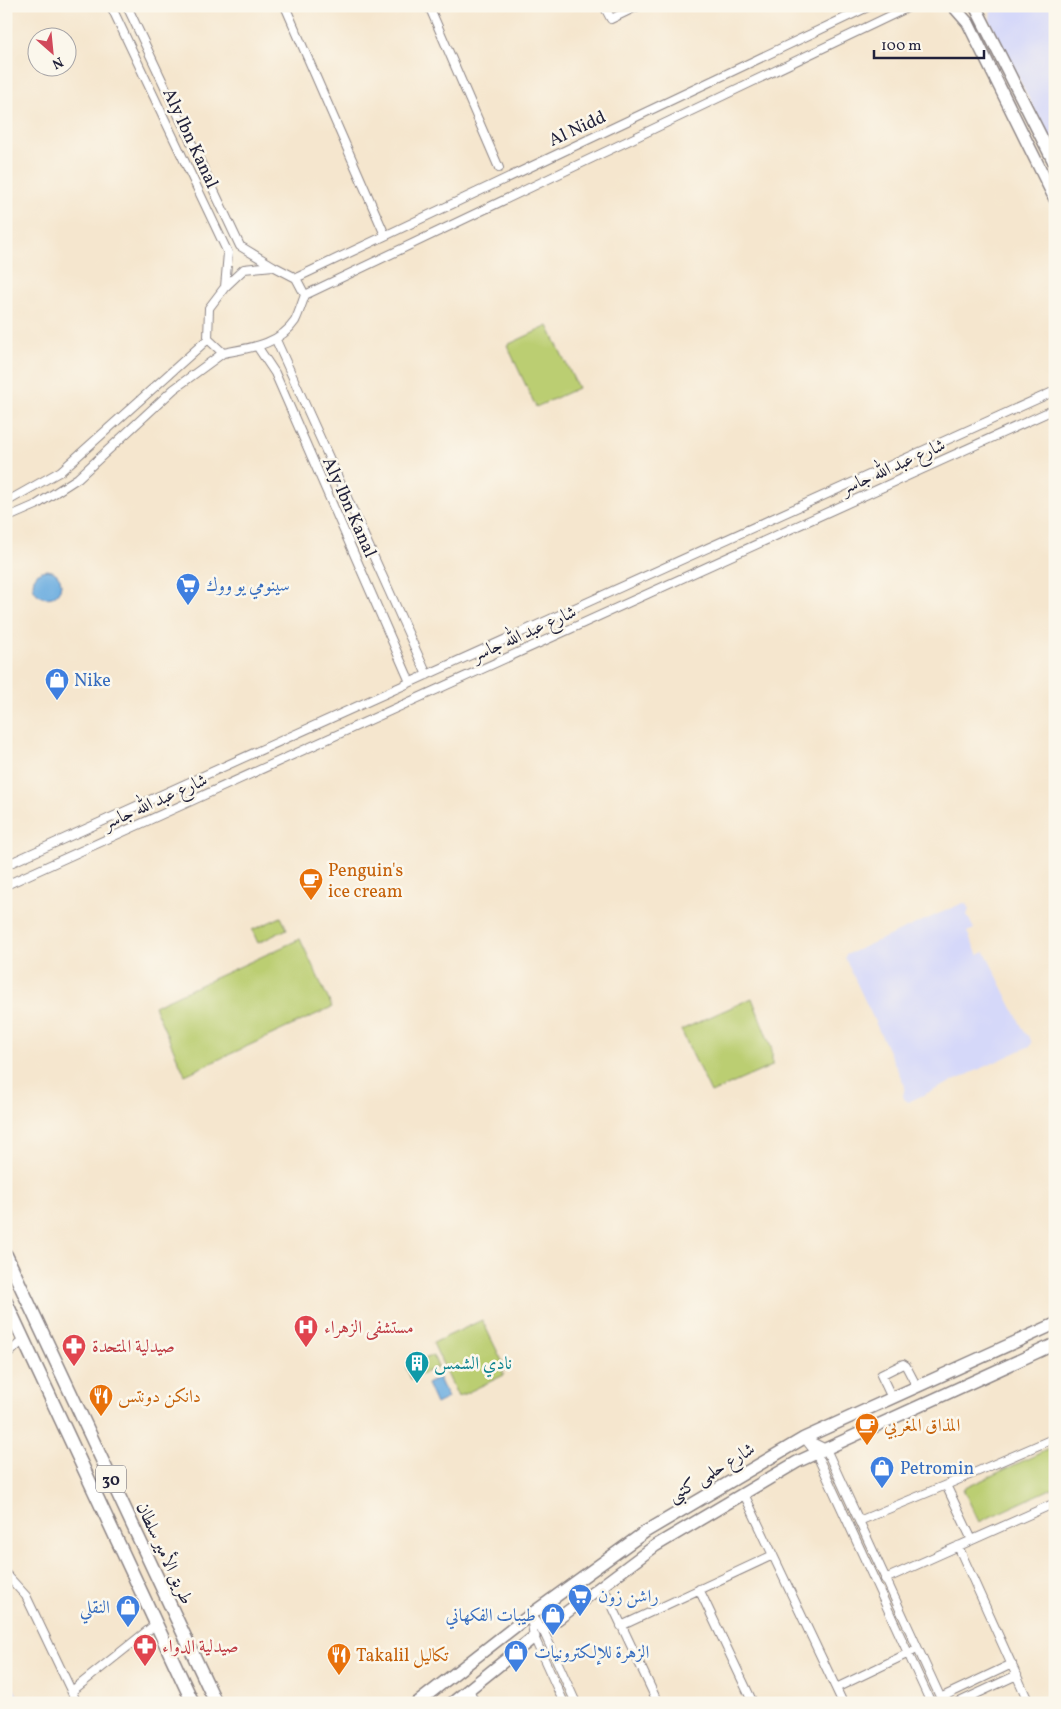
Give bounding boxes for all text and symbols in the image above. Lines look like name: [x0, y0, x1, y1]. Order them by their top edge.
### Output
north arrow: [28, 28, 78, 78]
scale bar: [874, 28, 984, 60]
text: 100 m: [881, 36, 921, 57]
text: N: [48, 51, 66, 73]
street label: Aly Ibn Kanal: [156, 85, 224, 193]
street label: Al Nidd: [545, 105, 610, 154]
street label: شارع عبد الله جاسر: [834, 430, 950, 503]
street label: Aly Ibn Kanal: [315, 453, 382, 562]
supermarket icon: سينومي يو ووك: [175, 572, 201, 606]
place label: سينومي يو ووك: [206, 574, 290, 600]
street label: شارع عبد الله جاسر: [465, 597, 581, 670]
shop icon: Nike: [44, 667, 70, 701]
place label: Nike: [74, 669, 111, 694]
street label: شارع عبد الله جاسر: [96, 765, 212, 838]
place label: Penguin's ice cream: [328, 859, 403, 905]
cafe icon: Penguin's ice cream: [298, 867, 324, 901]
hospital icon: مستشفى الزهراء: [293, 1314, 319, 1348]
place label: مستشفى الزهراء: [324, 1316, 414, 1341]
pharmacy icon: صيدلية المتحدة: [61, 1333, 87, 1367]
place label: صيدلية المتحدة: [92, 1335, 175, 1360]
building icon: نادي الشمس: [404, 1350, 430, 1384]
place label: نادي الشمس: [434, 1352, 512, 1378]
restaurant icon: دانكن دونتس: [88, 1383, 114, 1417]
place label: دانكن دونتس: [118, 1385, 201, 1410]
cafe icon: المذاق المغربي: [854, 1412, 880, 1446]
place label: المذاق المغربي: [884, 1414, 961, 1440]
street label: شارع حلمى كتبى: [663, 1437, 761, 1510]
shop icon: Petromin: [869, 1455, 895, 1489]
place label: Petromin: [900, 1457, 974, 1482]
road number: 30: [96, 1466, 126, 1492]
street label: طريق الأمير سلطان: [129, 1497, 200, 1609]
supermarket icon: راشن زون: [567, 1583, 593, 1617]
place label: راشن زون: [598, 1585, 659, 1610]
shop icon: النقلي: [115, 1594, 141, 1628]
place label: النقلي: [80, 1596, 110, 1624]
shop icon: طيبات الفكهاني: [540, 1602, 566, 1636]
place label: طيبات الفكهاني: [446, 1604, 536, 1630]
pharmacy icon: صيدلية الدواء: [132, 1633, 158, 1667]
place label: صيدلية الدواء: [162, 1635, 239, 1660]
shop icon: الزهرة للإلكترونيات: [503, 1639, 529, 1673]
place label: الزهرة للإلكترونيات: [534, 1641, 649, 1666]
restaurant icon: Takalil تكاليل: [326, 1642, 352, 1676]
place label: Takalil تكاليل: [356, 1644, 449, 1669]

